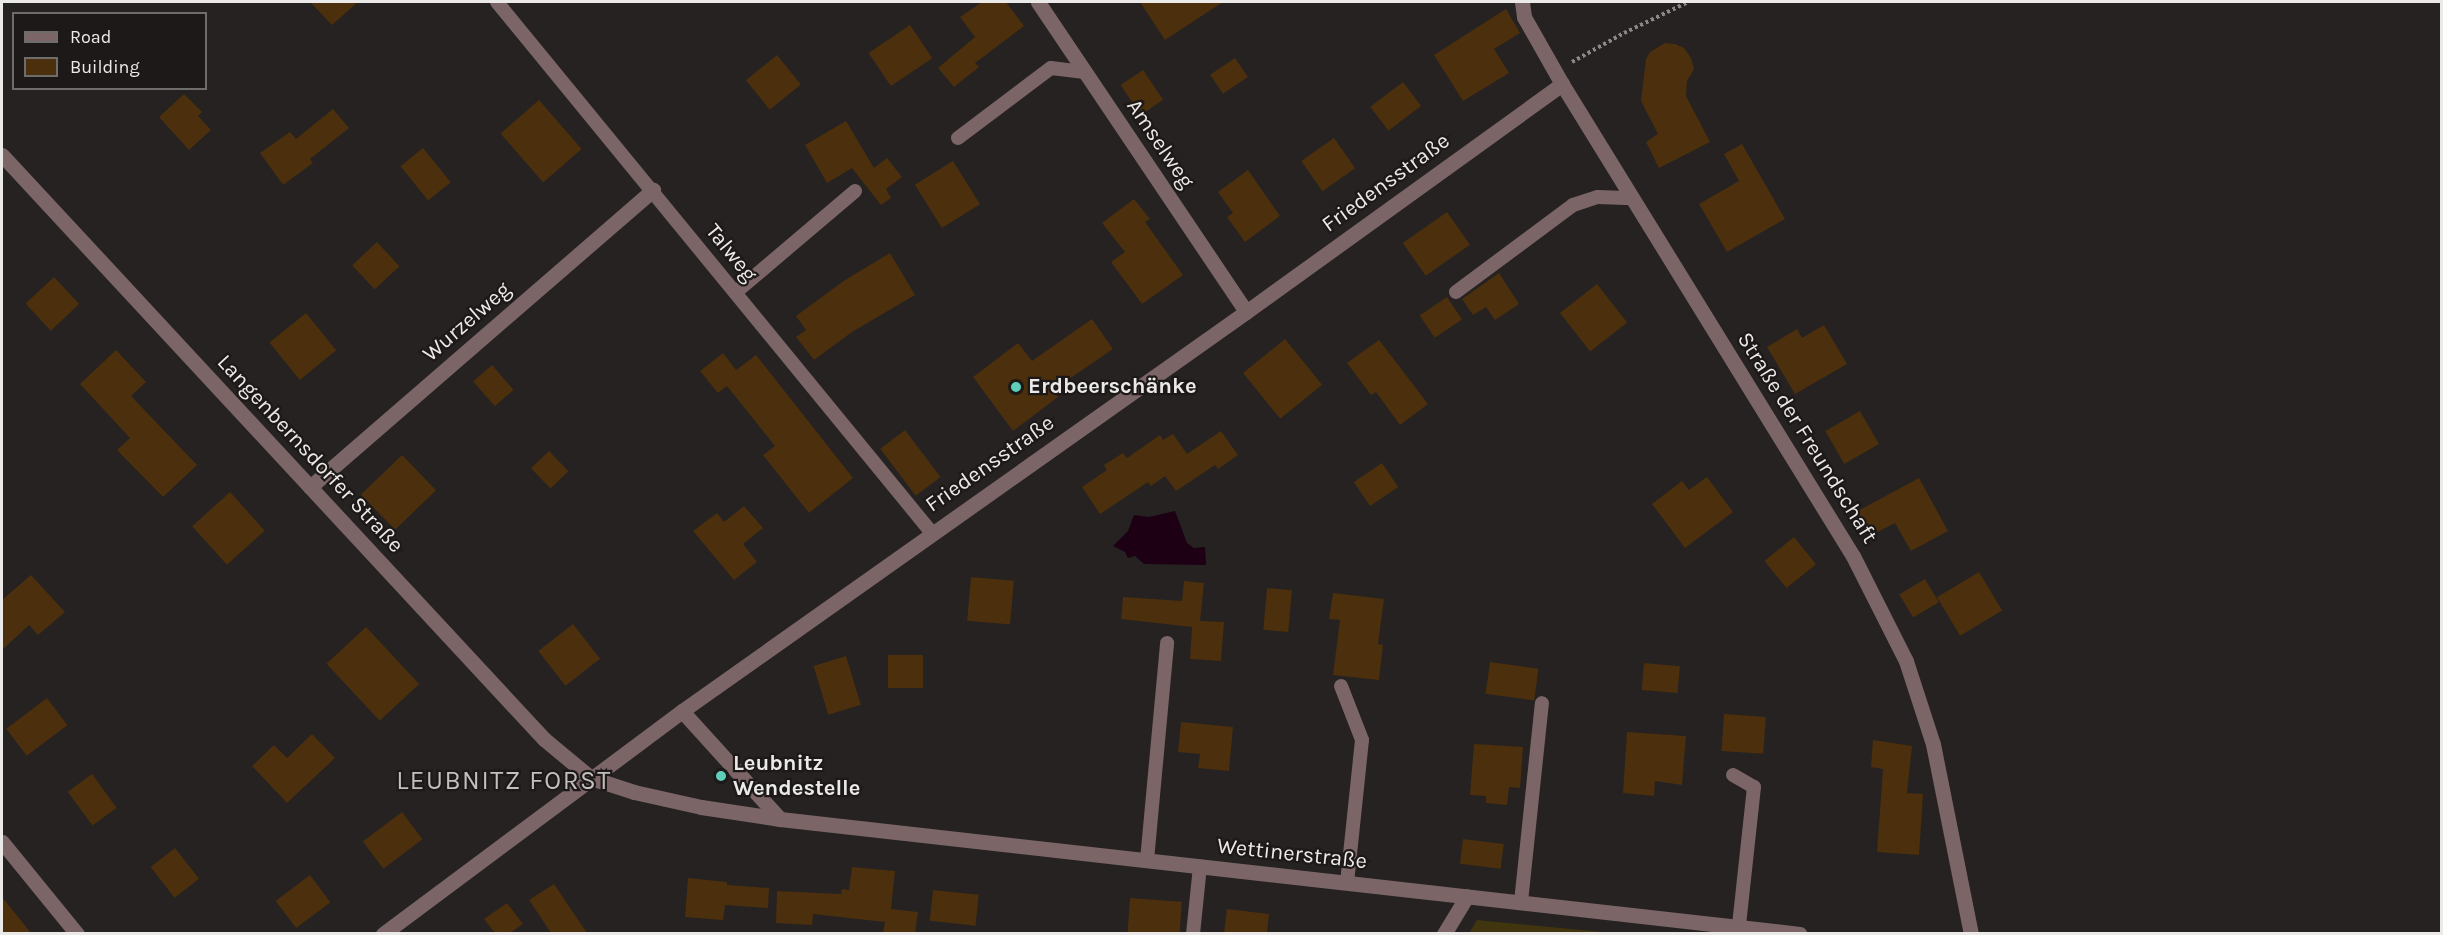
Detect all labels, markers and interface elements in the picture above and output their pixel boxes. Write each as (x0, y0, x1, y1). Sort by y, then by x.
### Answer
legend (12, 12, 207, 90)
text: Road (70, 26, 111, 48)
text: Building (70, 56, 140, 78)
street label: Amselweg (1121, 94, 1199, 194)
street label: Friedensstraße (1317, 128, 1455, 238)
street label: Talweg (700, 219, 762, 287)
street label: Wurzelweg (418, 277, 516, 367)
street label: Straße der Freundschaft (1731, 328, 1883, 548)
street label: Langenbernsdorfer Straße (211, 349, 409, 559)
place label: Erdbeerschänke (1028, 374, 1197, 400)
marker: Erdbeerschänke (1009, 380, 1023, 394)
street label: Friedensstraße (921, 410, 1059, 518)
place label: Leubnitz Wendestelle (733, 750, 860, 802)
district label: LEUBNITZ FORST (396, 765, 612, 797)
marker: Leubnitz Wendestelle (714, 769, 728, 783)
street label: Wettinerstraße (1216, 833, 1368, 875)

